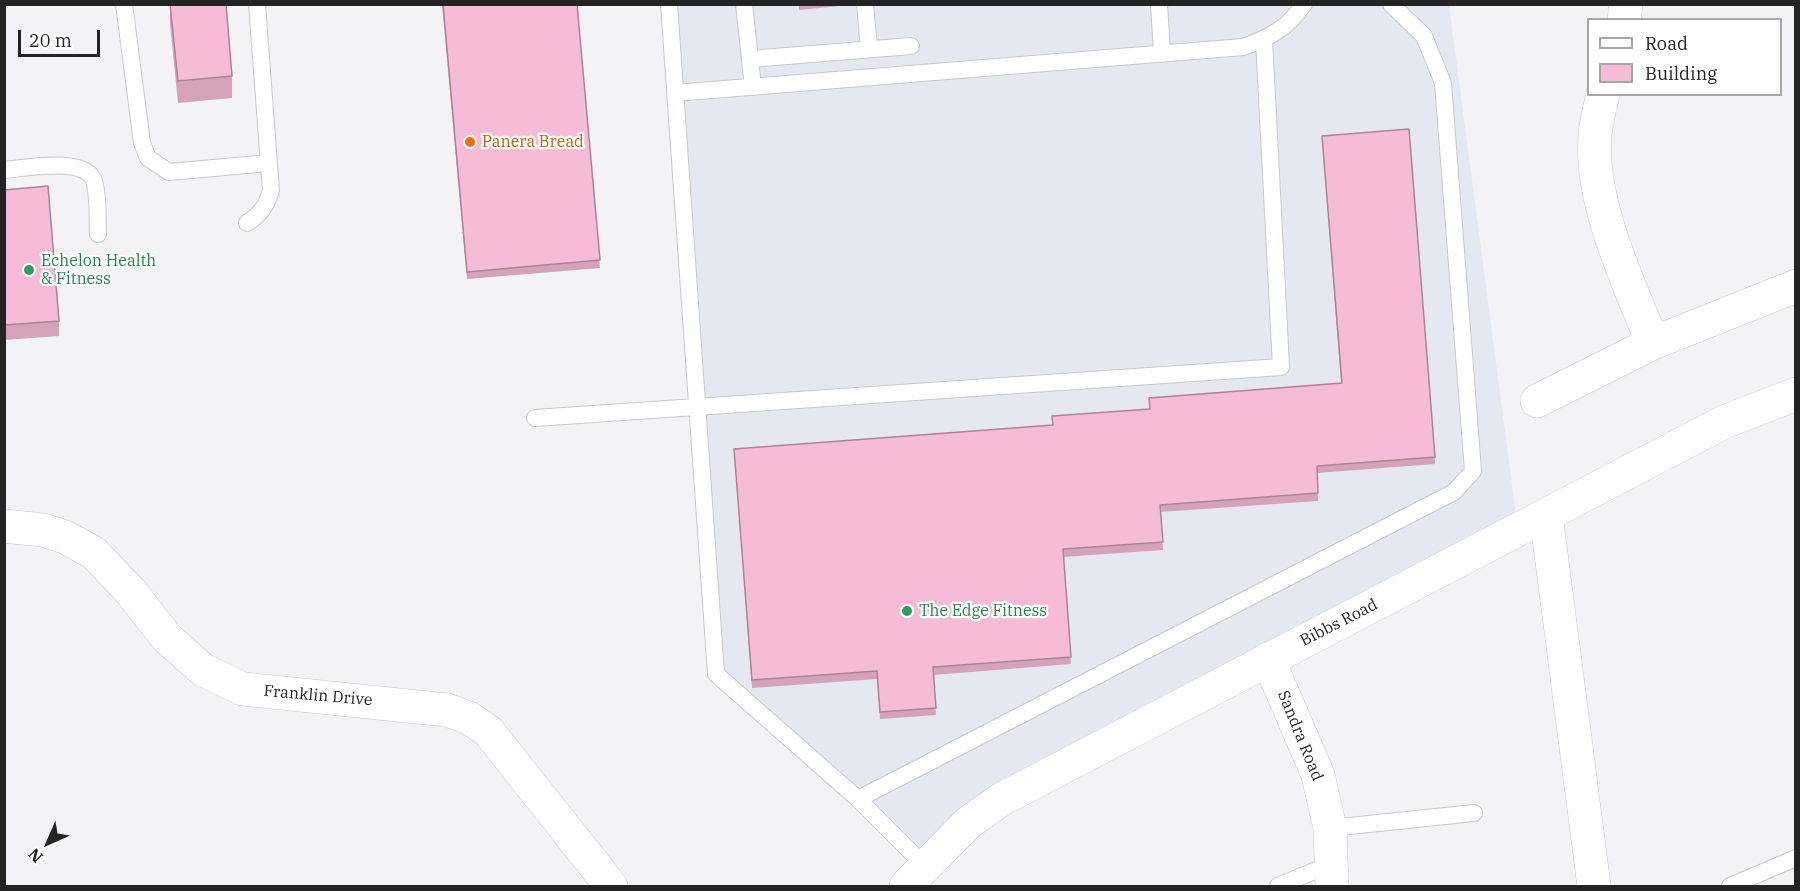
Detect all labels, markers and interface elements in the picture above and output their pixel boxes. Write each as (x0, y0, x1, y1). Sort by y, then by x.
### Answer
scale bar (21, 18, 104, 56)
legend (1587, 18, 1782, 96)
text: 20 m (29, 29, 72, 52)
text: Road (1645, 32, 1688, 55)
text: Building (1645, 62, 1717, 85)
place label: Panera Bread (482, 132, 584, 152)
marker: Panera Bread (463, 135, 477, 149)
place label: Echelon Health & Fitness (41, 251, 156, 289)
marker: Echelon Health & Fitness (22, 263, 36, 277)
street label: Bibbs Road (1297, 595, 1381, 651)
place label: The Edge Fitness (919, 601, 1047, 621)
marker: The Edge Fitness (900, 604, 914, 618)
street label: Franklin Drive (263, 682, 373, 710)
street label: Sandra Road (1273, 688, 1327, 784)
north arrow (18, 813, 78, 873)
text: N (24, 844, 47, 867)

